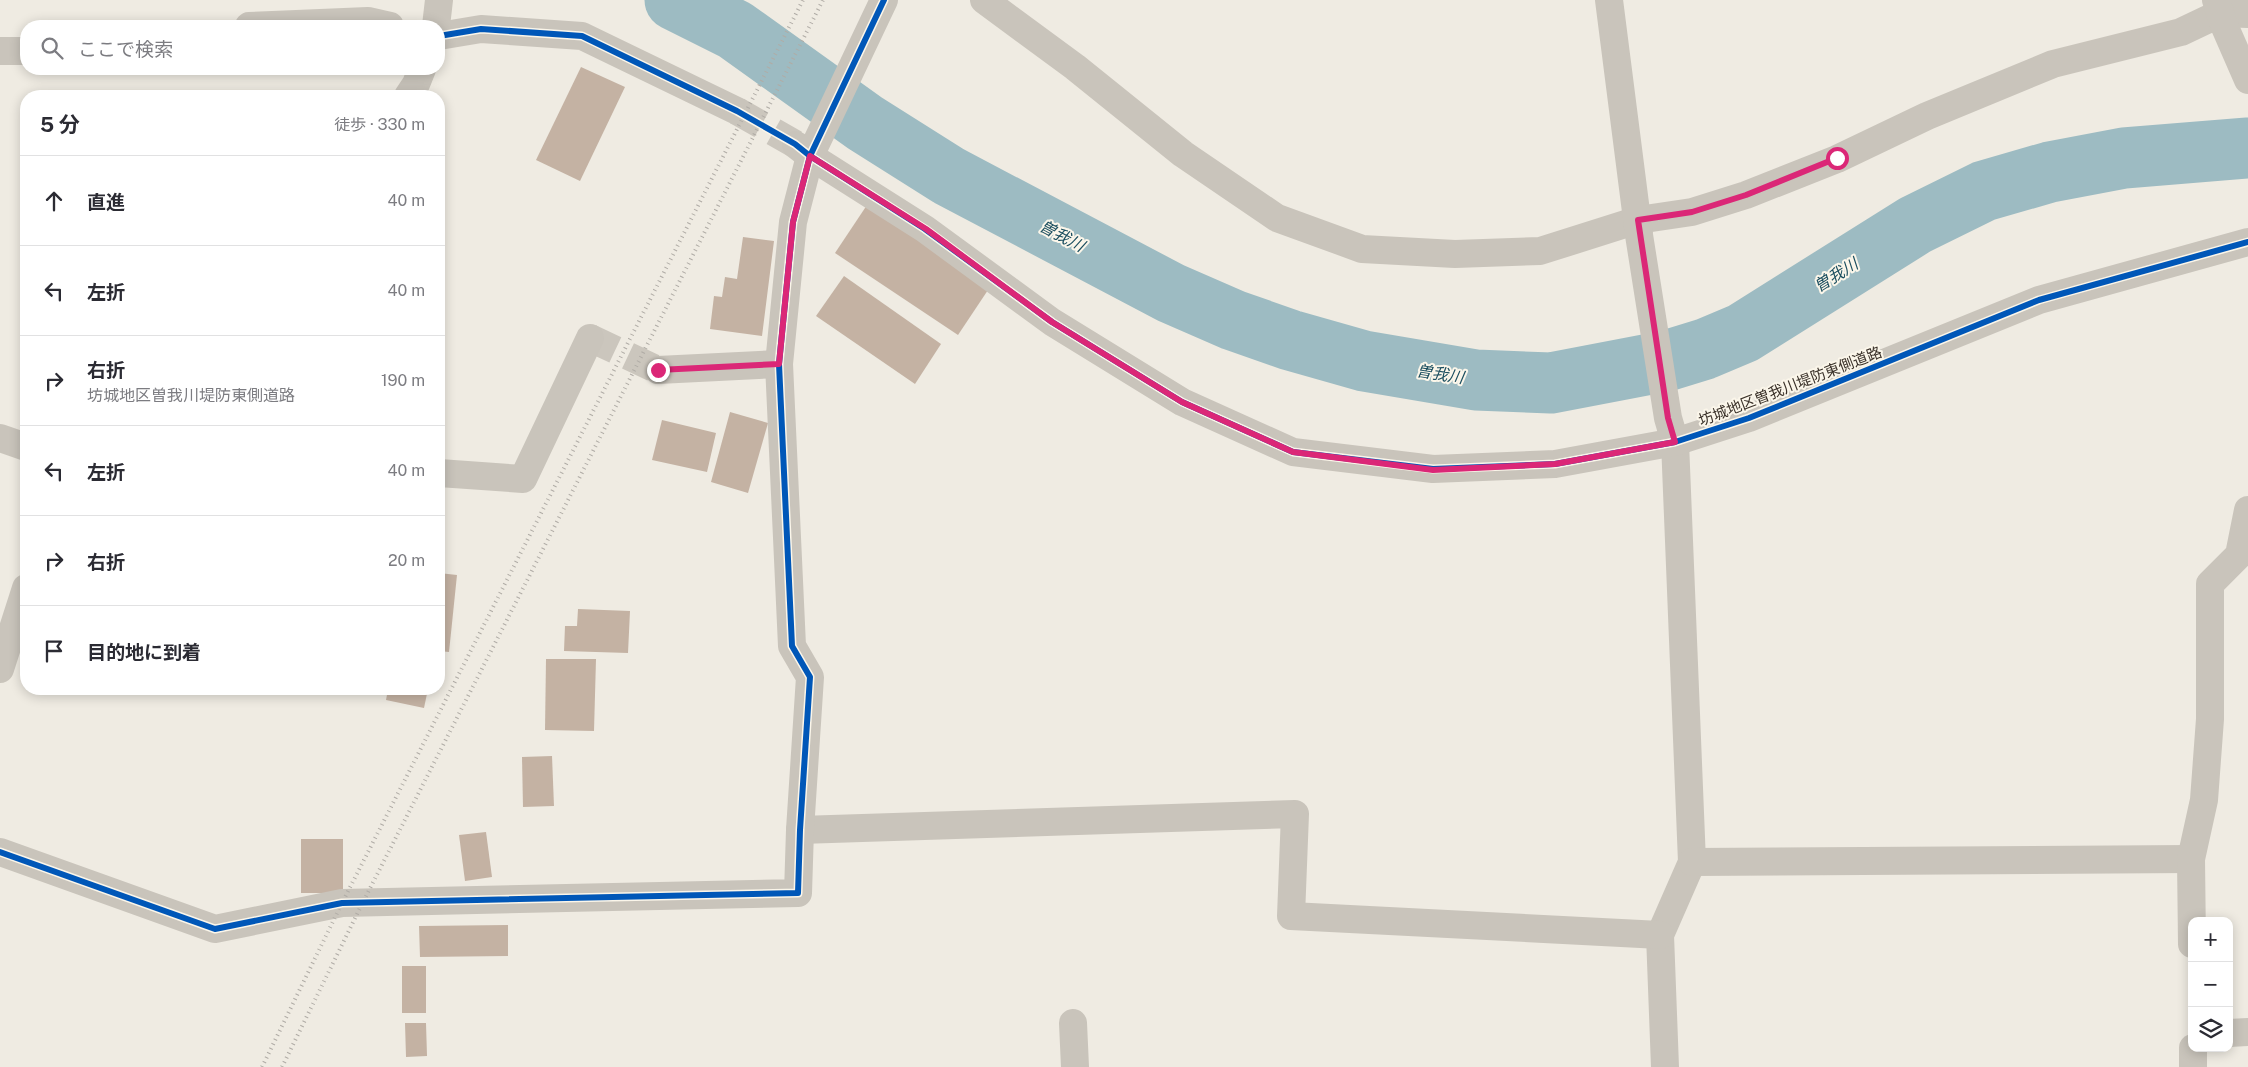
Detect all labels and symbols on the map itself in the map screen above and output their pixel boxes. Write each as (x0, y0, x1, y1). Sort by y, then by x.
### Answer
route start (1826, 147, 1849, 170)
water label: 曽我川 (1036, 216, 1089, 257)
water label: 曽我川 (1811, 253, 1863, 296)
street label: 坊城地区曽我川堤防東側道路 (1696, 343, 1884, 429)
route end (647, 359, 670, 382)
water label: 曽我川 (1415, 361, 1467, 387)

